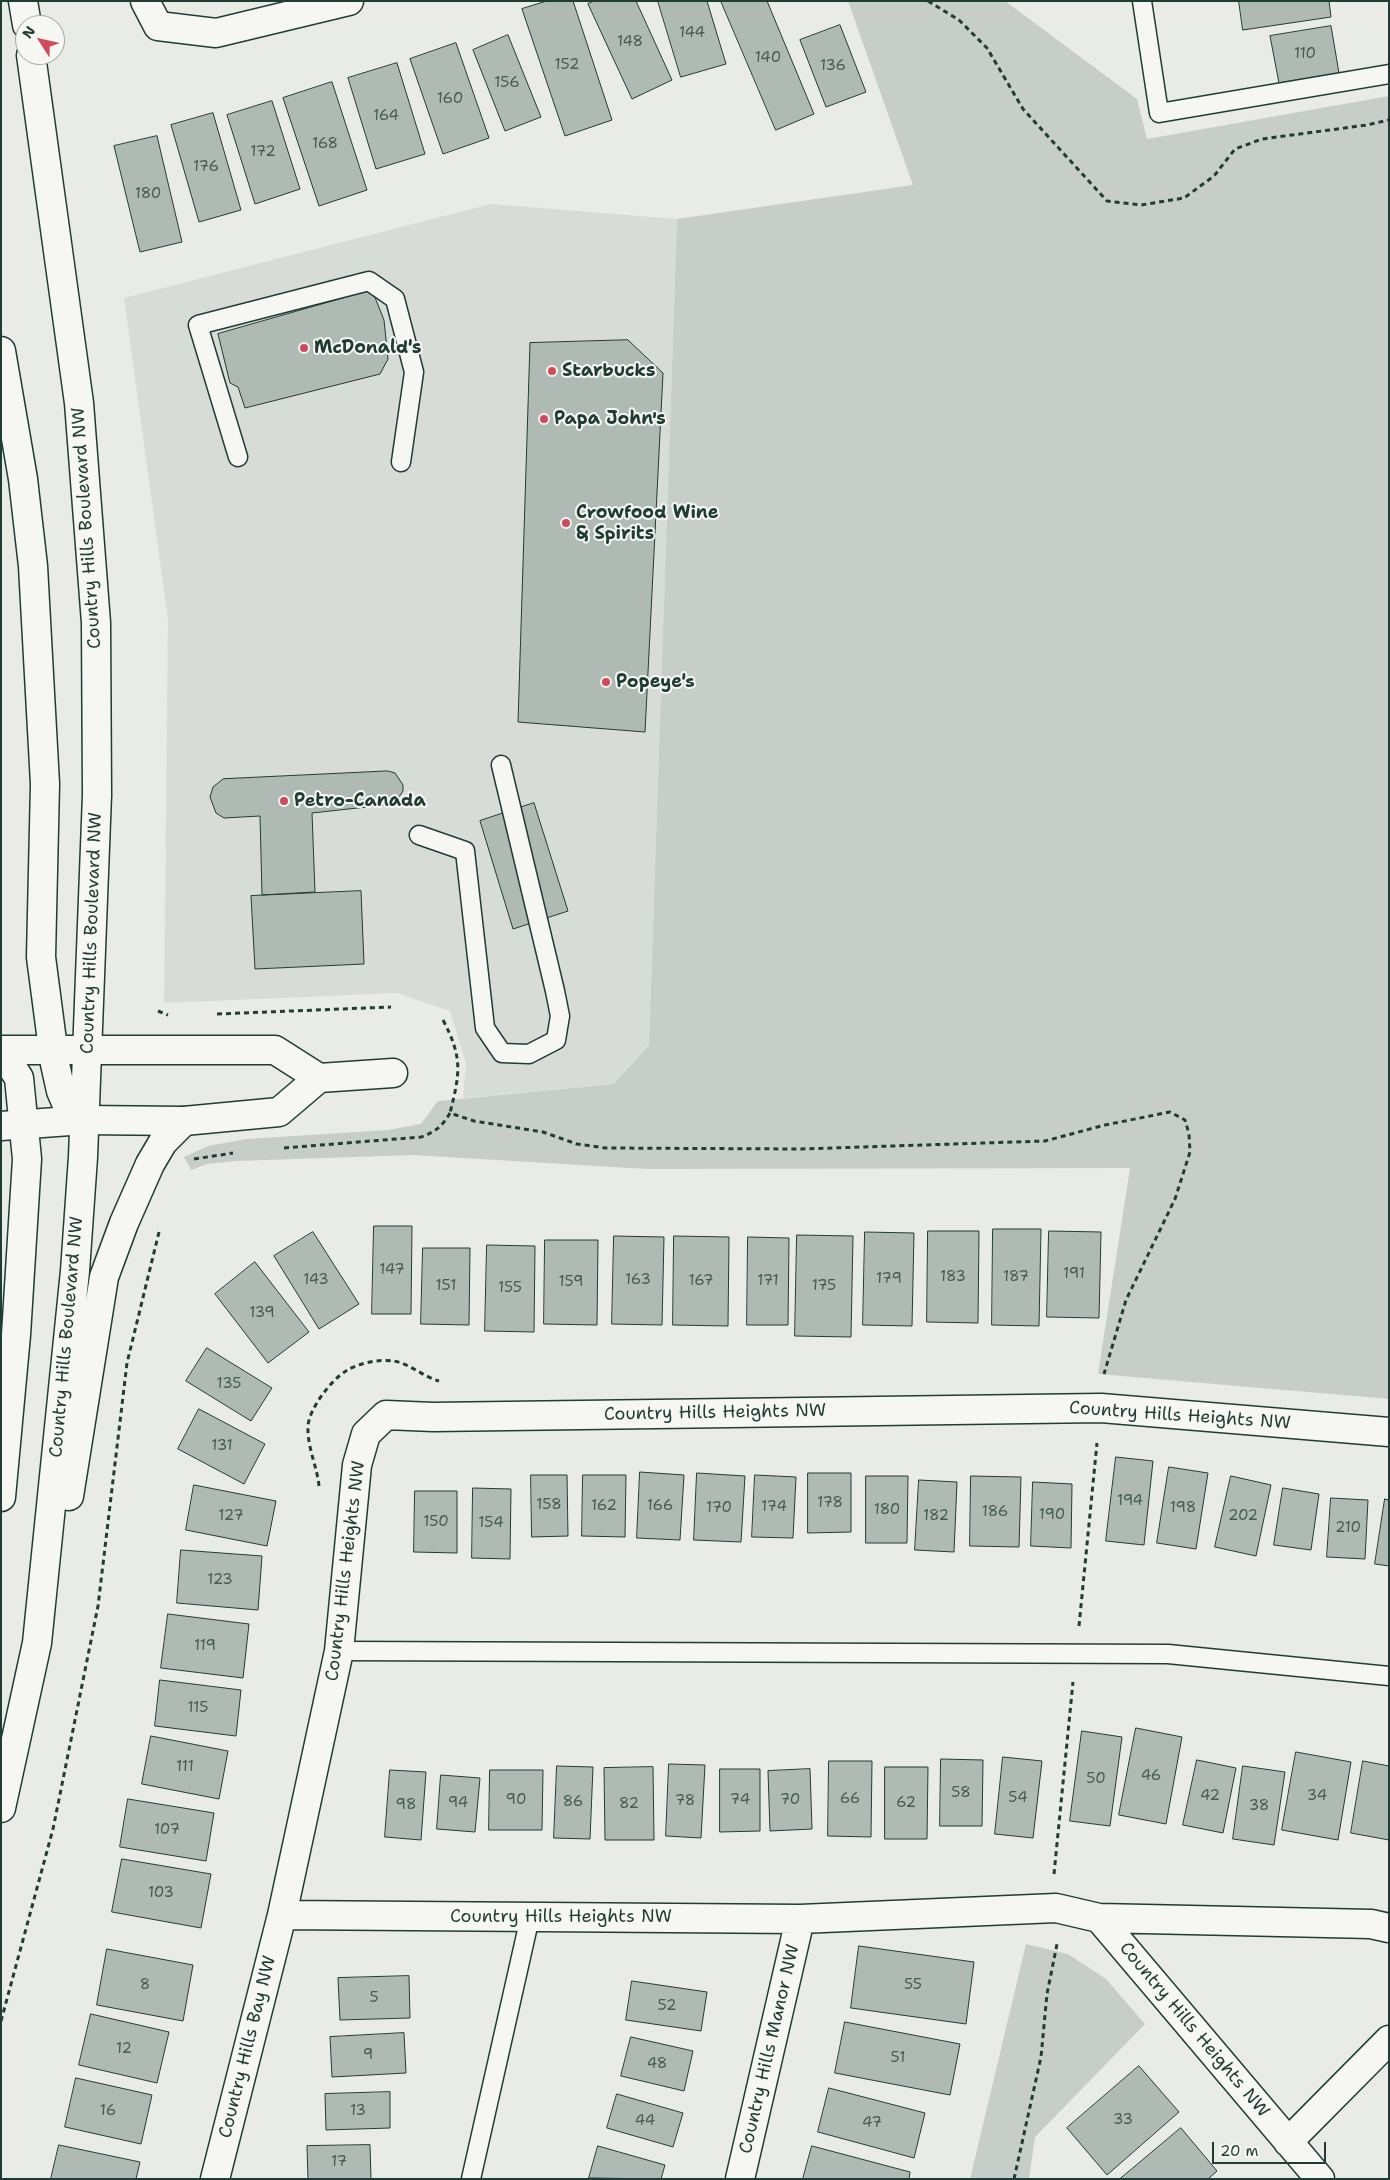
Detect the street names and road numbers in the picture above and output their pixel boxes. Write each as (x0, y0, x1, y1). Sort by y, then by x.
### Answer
street label: Country Hills Boulevard NW (68, 406, 106, 650)
street label: Country Hills Boulevard NW (77, 812, 107, 1054)
street label: Country Hills Boulevard NW (46, 1215, 88, 1459)
street label: Country Hills Heights NW (1068, 1397, 1292, 1435)
street label: Country Hills Heights NW (604, 1400, 826, 1426)
street label: Country Hills Heights NW (322, 1459, 370, 1683)
street label: Country Hills Heights NW (450, 1906, 672, 1928)
street label: Country Hills Heights NW (1114, 1938, 1274, 2122)
street label: Country Hills Manor NW (735, 1942, 805, 2156)
street label: Country Hills Bay NW (215, 1953, 281, 2141)

